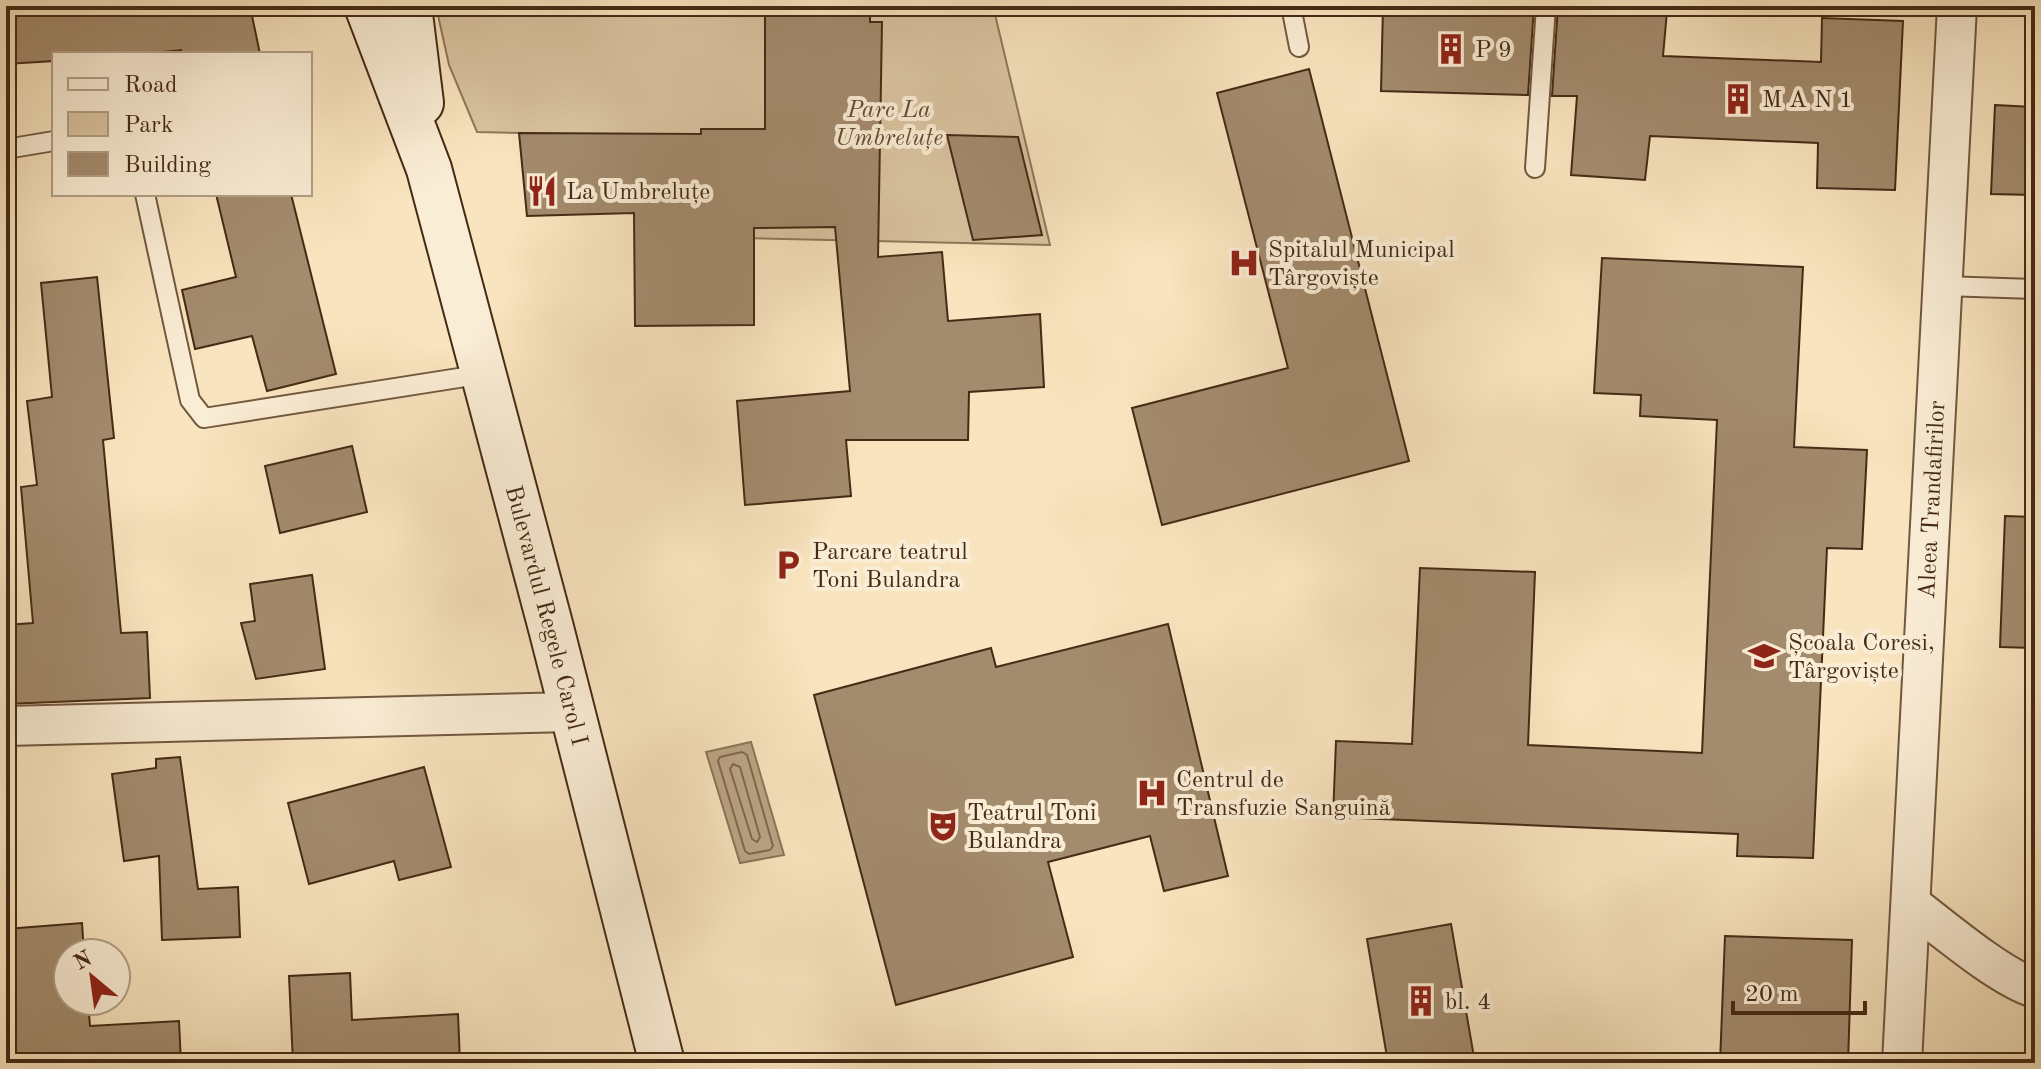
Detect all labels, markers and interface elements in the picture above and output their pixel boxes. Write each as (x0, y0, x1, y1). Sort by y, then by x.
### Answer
building icon: P 9 (1434, 32, 1468, 66)
place label: P 9 (1475, 39, 1512, 63)
legend (52, 52, 312, 196)
text: Road (124, 74, 177, 98)
building icon: M A N 1 (1721, 82, 1755, 116)
place label: M A N 1 (1762, 89, 1853, 113)
park label: Parc La Umbreluțe (835, 99, 943, 152)
text: Park (124, 114, 173, 138)
text: Building (124, 154, 211, 178)
restaurant icon: La Umbreluțe (525, 174, 559, 208)
place label: La Umbreluțe (566, 181, 710, 205)
place label: Spitalul Municipal Târgoviște (1268, 239, 1455, 291)
hospital icon: Spitalul Municipal Târgoviște (1227, 246, 1261, 280)
street label: Aleea Trandafirilor (1916, 400, 1950, 600)
street label: Bulevardul Regele Carol I (500, 483, 591, 748)
place label: Parcare teatrul Toni Bulandra (812, 541, 968, 593)
parking icon: Parcare teatrul Toni Bulandra (771, 548, 805, 582)
place label: Școala Coresi, Târgoviște (1788, 632, 1935, 684)
school or university icon: Școala Coresi, Târgoviște (1747, 639, 1781, 673)
place label: Centrul de Transfuzie Sanguină (1176, 769, 1391, 821)
hospital icon: Centrul de Transfuzie Sanguină (1135, 776, 1169, 810)
place label: Teatrul Toni Bulandra (967, 802, 1097, 854)
theatre icon: Teatrul Toni Bulandra (926, 809, 960, 843)
north arrow (52, 937, 132, 1017)
text: N (71, 947, 96, 975)
scale bar (1733, 965, 1865, 1015)
text: 20 m (1745, 983, 1799, 1007)
building icon: bl. 4 (1404, 984, 1438, 1018)
place label: bl. 4 (1445, 991, 1491, 1015)

